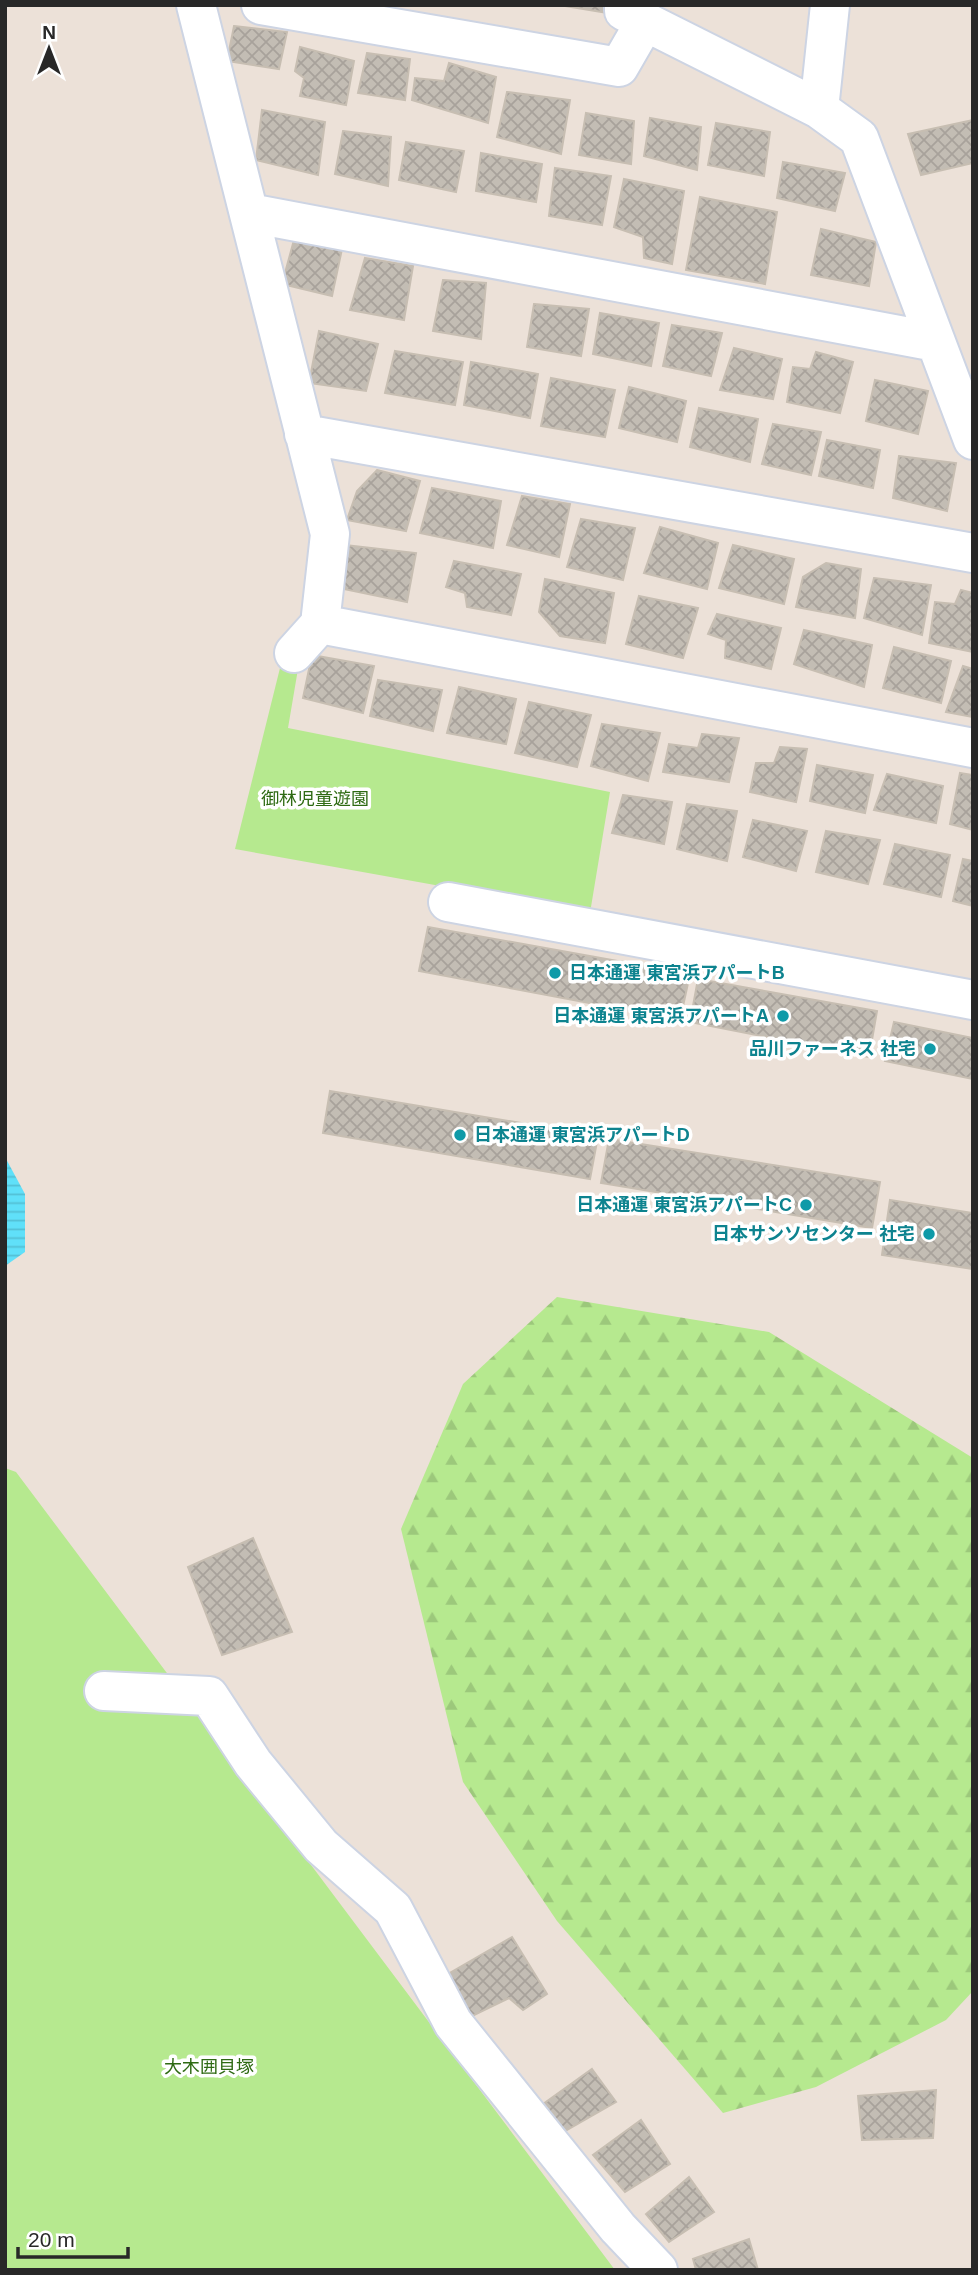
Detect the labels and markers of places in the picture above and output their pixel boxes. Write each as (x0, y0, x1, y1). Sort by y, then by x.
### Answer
place label: 日本通運 東宮浜アパートB (569, 963, 785, 983)
marker: 日本通運 東宮浜アパートB (547, 965, 563, 981)
place label: 日本通運 東宮浜アパートA (553, 1006, 769, 1026)
marker: 日本通運 東宮浜アパートA (775, 1008, 791, 1024)
place label: 品川ファーネス 社宅 (749, 1039, 916, 1059)
marker: 品川ファーネス 社宅 (922, 1041, 938, 1057)
place label: 日本通運 東宮浜アパートD (474, 1125, 690, 1145)
marker: 日本通運 東宮浜アパートD (452, 1127, 468, 1143)
place label: 日本通運 東宮浜アパートC (576, 1195, 792, 1215)
marker: 日本通運 東宮浜アパートC (798, 1197, 814, 1213)
place label: 日本サンソセンター 社宅 (712, 1224, 915, 1244)
marker: 日本サンソセンター 社宅 (921, 1226, 937, 1242)

